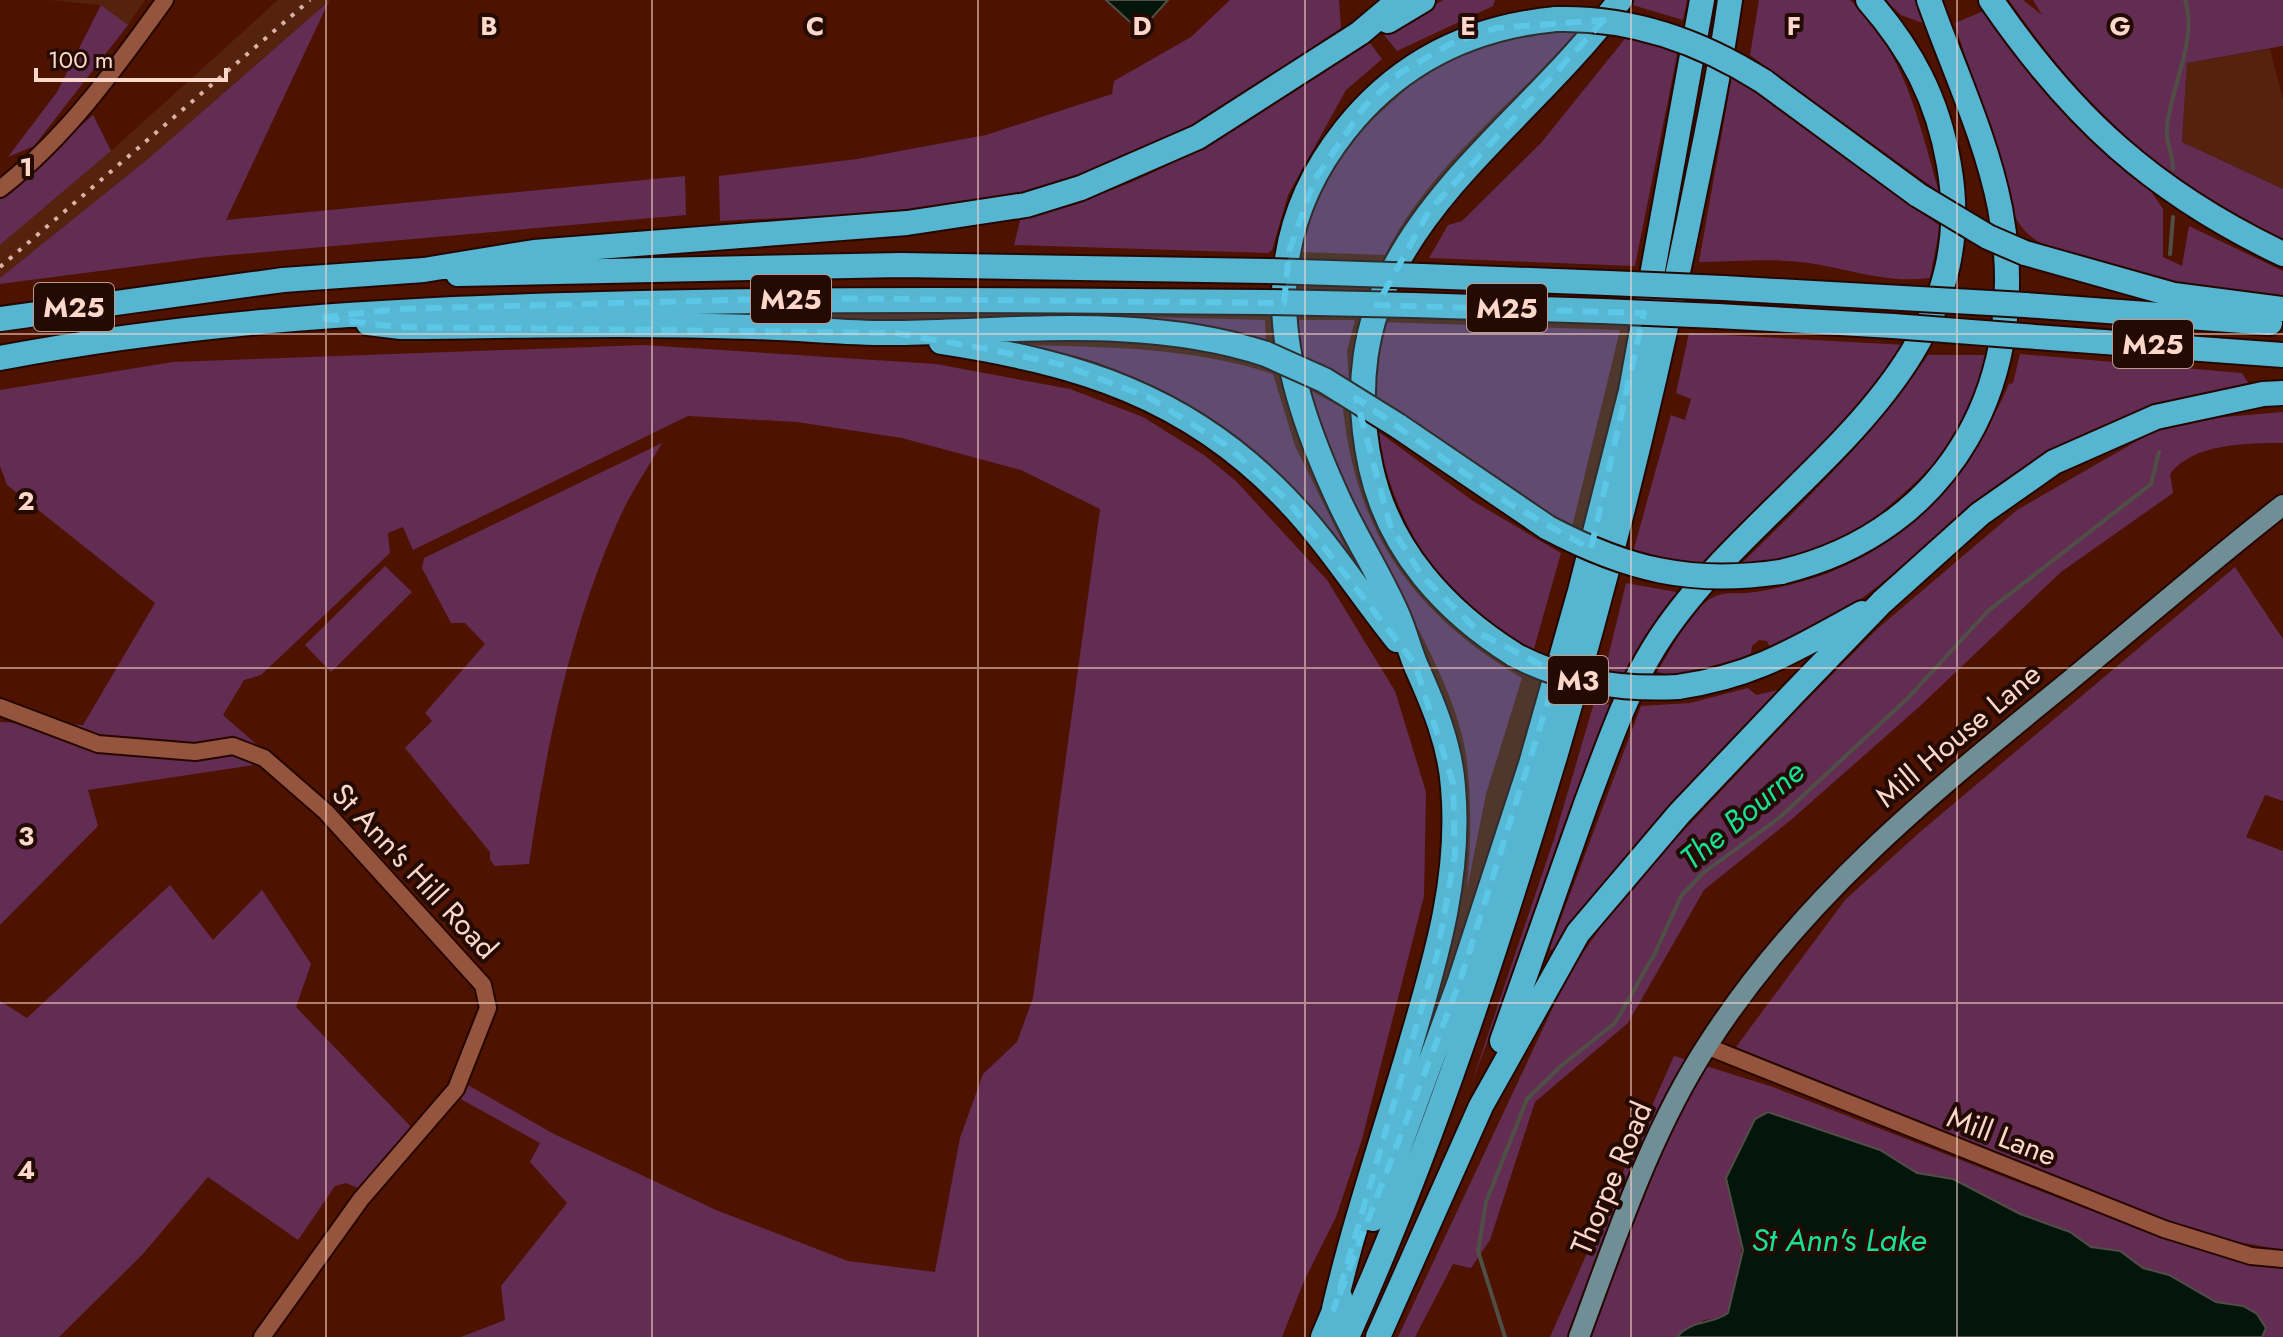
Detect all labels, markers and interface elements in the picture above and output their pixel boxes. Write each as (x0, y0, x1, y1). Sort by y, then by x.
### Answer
text: B (480, 7, 498, 45)
text: C (806, 7, 824, 45)
text: D (1132, 7, 1152, 45)
text: E (1460, 7, 1476, 45)
text: F (1787, 7, 1801, 45)
text: G (2109, 7, 2131, 45)
scale bar (36, 32, 226, 82)
text: 100 m (48, 42, 114, 77)
text: 1 (19, 148, 33, 186)
road number: M25 (751, 275, 831, 323)
road number: M25 (34, 283, 114, 331)
road number: M25 (1467, 284, 1547, 332)
road number: M25 (2113, 320, 2193, 368)
text: 2 (17, 482, 35, 520)
street label: Mill House Lane (1866, 653, 2050, 817)
road number: M3 (1548, 656, 1608, 704)
water label: The Bourne (1670, 749, 1814, 881)
street label: St Ann's Hill Road (322, 774, 508, 968)
text: 3 (18, 817, 34, 855)
street label: Thorpe Road (1559, 1095, 1663, 1261)
street label: Mill Lane (1941, 1095, 2063, 1177)
text: 4 (17, 1151, 35, 1189)
water label: St Ann's Lake (1752, 1217, 1926, 1263)

